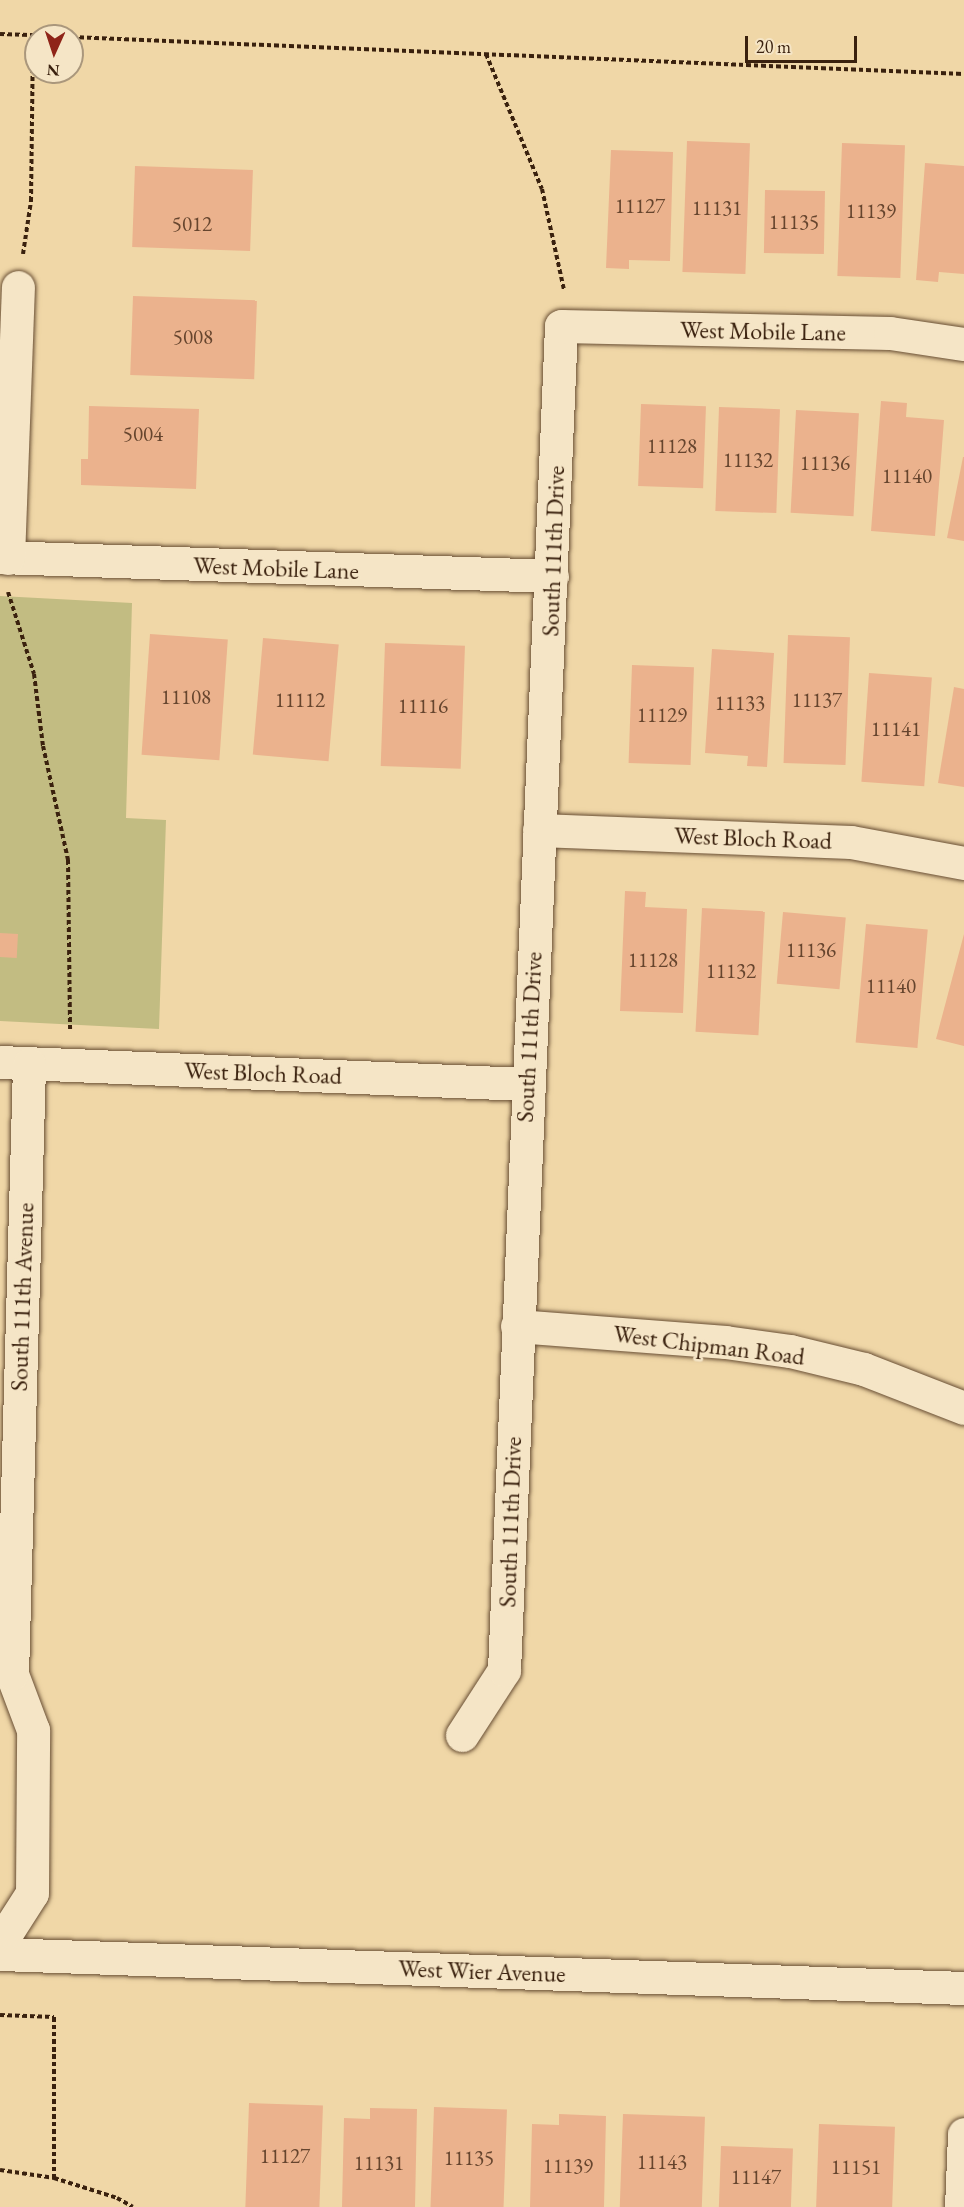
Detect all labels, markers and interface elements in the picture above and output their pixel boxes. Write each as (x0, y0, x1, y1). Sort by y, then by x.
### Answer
north arrow (24, 24, 84, 84)
scale bar (748, 24, 860, 62)
text: 20 m (756, 35, 791, 58)
text: N (46, 60, 60, 81)
house number: 11127 (615, 193, 665, 219)
house number: 11131 (692, 195, 742, 221)
house number: 11139 (846, 198, 896, 224)
house number: 11135 (769, 209, 819, 235)
house number: 5012 (172, 211, 212, 237)
street label: West Mobile Lane (680, 315, 846, 347)
house number: 5008 (173, 324, 213, 350)
house number: 5004 (123, 421, 163, 447)
house number: 11128 (647, 433, 697, 459)
house number: 11132 (723, 447, 773, 473)
house number: 11136 (800, 450, 850, 476)
house number: 11140 (882, 463, 932, 489)
street label: South 111th Drive (536, 465, 570, 637)
street label: West Mobile Lane (193, 551, 359, 585)
house number: 11108 (161, 684, 211, 710)
house number: 11112 (275, 687, 325, 713)
house number: 11137 (792, 687, 842, 713)
house number: 11133 (715, 690, 765, 716)
house number: 11116 (398, 693, 448, 719)
house number: 11129 (637, 702, 687, 728)
house number: 11141 (871, 716, 921, 742)
street label: West Bloch Road (674, 821, 832, 855)
house number: 11136 (786, 937, 836, 963)
house number: 11128 (628, 947, 678, 973)
street label: South 111th Drive (510, 951, 548, 1123)
house number: 11132 (706, 958, 756, 984)
house number: 11140 (866, 973, 916, 999)
street label: West Bloch Road (184, 1056, 342, 1090)
street label: South 111th Avenue (4, 1202, 40, 1392)
street label: West Chipman Road (612, 1319, 806, 1371)
street label: South 111th Drive (493, 1436, 527, 1608)
street label: West Wier Avenue (398, 1954, 566, 1988)
house number: 11127 (260, 2143, 310, 2169)
house number: 11135 (444, 2145, 494, 2171)
house number: 11143 (637, 2149, 687, 2175)
house number: 11131 (354, 2150, 404, 2176)
house number: 11139 (543, 2153, 593, 2179)
house number: 11151 (831, 2154, 881, 2180)
house number: 11147 (731, 2164, 781, 2190)

